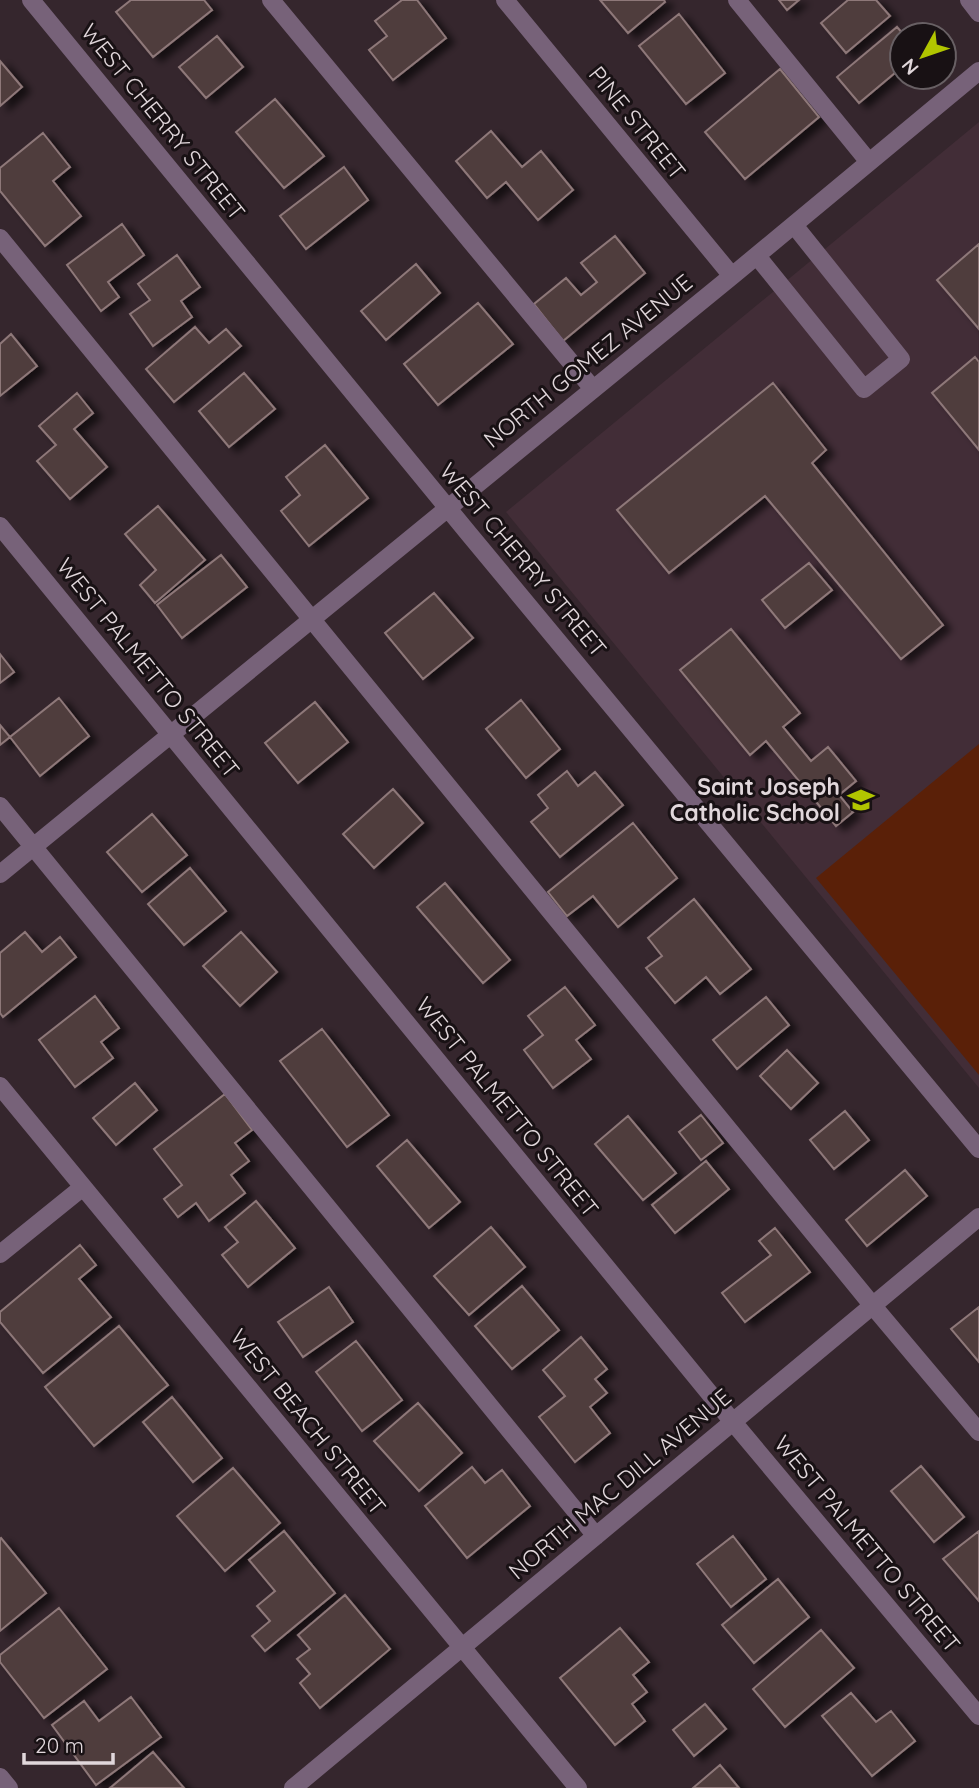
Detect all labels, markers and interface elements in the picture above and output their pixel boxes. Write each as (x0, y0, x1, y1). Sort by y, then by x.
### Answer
street label: WEST CHERRY STREET (75, 17, 252, 226)
north arrow (888, 21, 958, 91)
text: N (896, 54, 924, 80)
street label: PINE STREET (583, 60, 692, 185)
street label: NORTH GOMEZ AVENUE (477, 267, 698, 454)
street label: WEST CHERRY STREET (434, 457, 613, 663)
street label: WEST PALMETTO STREET (51, 552, 246, 784)
place label: Saint Joseph Catholic School (670, 772, 840, 827)
school or university icon: Saint Joseph Catholic School (846, 785, 876, 815)
street label: WEST PALMETTO STREET (410, 991, 605, 1223)
street label: WEST BEACH STREET (224, 1323, 392, 1521)
street label: NORTH MAC DILL AVENUE (502, 1382, 737, 1585)
street label: WEST PALMETTO STREET (768, 1429, 967, 1658)
scale bar (24, 1722, 114, 1766)
text: 20 m (35, 1732, 84, 1758)

